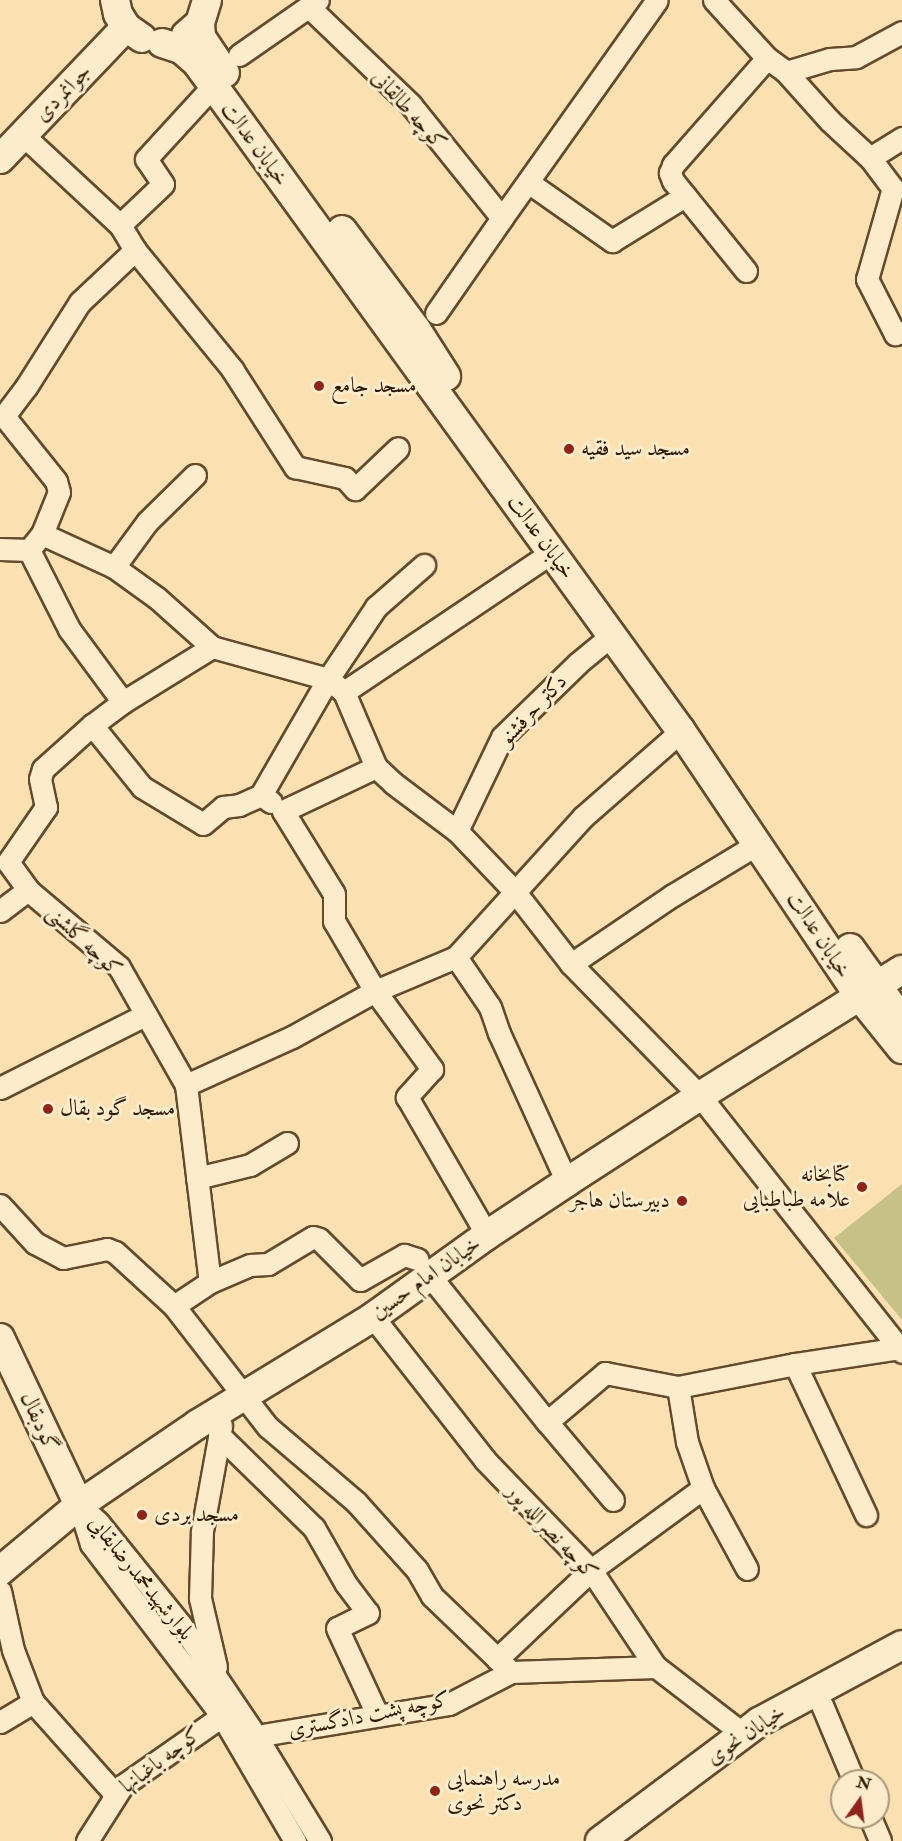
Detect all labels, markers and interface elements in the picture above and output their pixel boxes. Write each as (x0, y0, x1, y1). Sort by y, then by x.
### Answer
street label: جوانمردی (29, 58, 97, 128)
street label: کوچه طالقانی (366, 64, 452, 156)
street label: خیابان عدالت (215, 97, 295, 191)
place label: مسجد جامع (331, 373, 417, 399)
marker: مسجد جامع (312, 379, 326, 393)
place label: مسجد سید فقیه (581, 436, 690, 462)
marker: مسجد سید فقیه (562, 442, 576, 456)
street label: خیابان عدالت (501, 490, 581, 584)
street label: دکتر حرفشنو (493, 669, 573, 751)
street label: خیابان عدالت (781, 887, 857, 983)
street label: کوچه گلشنی (41, 899, 127, 983)
place label: مسجد گود بقال (60, 1096, 175, 1122)
marker: مسجد گود بقال (41, 1102, 55, 1116)
place label: کتابخانه علامه طباطبایی (743, 1161, 850, 1212)
marker: کتابخانه علامه طباطبایی (855, 1180, 869, 1194)
place label: دبیرستان هاجر (569, 1188, 670, 1214)
marker: دبیرستان هاجر (675, 1194, 689, 1208)
street label: خیابان امام حسین (366, 1231, 486, 1325)
street label: گودبقال (14, 1388, 64, 1456)
street label: کوچه نصرالله پور (501, 1478, 603, 1586)
place label: مسجد بردی (154, 1502, 239, 1528)
marker: مسجد بردی (135, 1508, 149, 1522)
street label: بلوارشهیدمحمدرضابقایی (83, 1510, 199, 1646)
street label: کوچه پشت دادگستری (286, 1686, 452, 1744)
street label: خیابان نحوی (701, 1699, 791, 1771)
street label: کوچه باغبانها (115, 1721, 207, 1799)
place label: مدرسه راهنمایی دکتر نحوی (447, 1765, 560, 1816)
north arrow (830, 1769, 890, 1829)
text: N (854, 1772, 873, 1795)
marker: مدرسه راهنمایی دکتر نحوی (428, 1784, 442, 1798)

